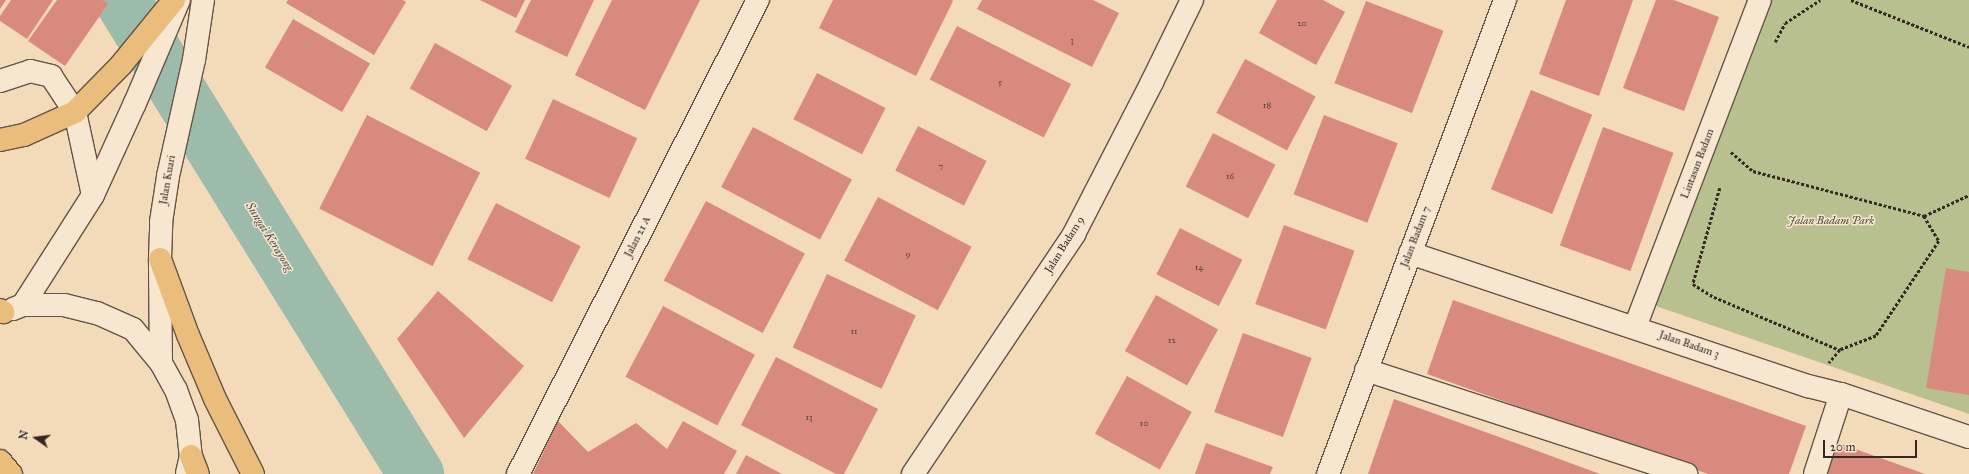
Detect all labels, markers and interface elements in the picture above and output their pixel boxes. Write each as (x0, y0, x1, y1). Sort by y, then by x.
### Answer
house number: 20 (1297, 18, 1307, 28)
house number: 3 (1070, 35, 1074, 45)
house number: 5 (998, 77, 1002, 87)
house number: 18 (1263, 100, 1271, 110)
street label: Lintasan Badam (1679, 127, 1717, 201)
street label: Jalan Kuari (157, 154, 179, 206)
house number: 7 (939, 161, 943, 171)
house number: 16 (1226, 171, 1234, 181)
water label: Sungai Kerayong (242, 200, 296, 274)
street label: Jalan Badam 7 (1398, 205, 1434, 269)
street label: Jalan 21 A (622, 214, 654, 260)
street label: Jalan Badam 9 (1042, 214, 1088, 276)
park label: Jalan Badam Park (1788, 214, 1874, 228)
house number: 9 (906, 249, 910, 259)
house number: 14 (1195, 262, 1203, 272)
house number: 11 (850, 326, 858, 336)
street label: Jalan Badam 3 (1657, 329, 1721, 361)
house number: 12 (1168, 335, 1176, 345)
house number: 13 (805, 412, 813, 422)
north arrow (16, 418, 56, 458)
house number: 10 (1140, 418, 1148, 428)
text: N (16, 429, 31, 441)
scale bar (1825, 432, 1919, 458)
text: 20 m (1830, 440, 1856, 454)

